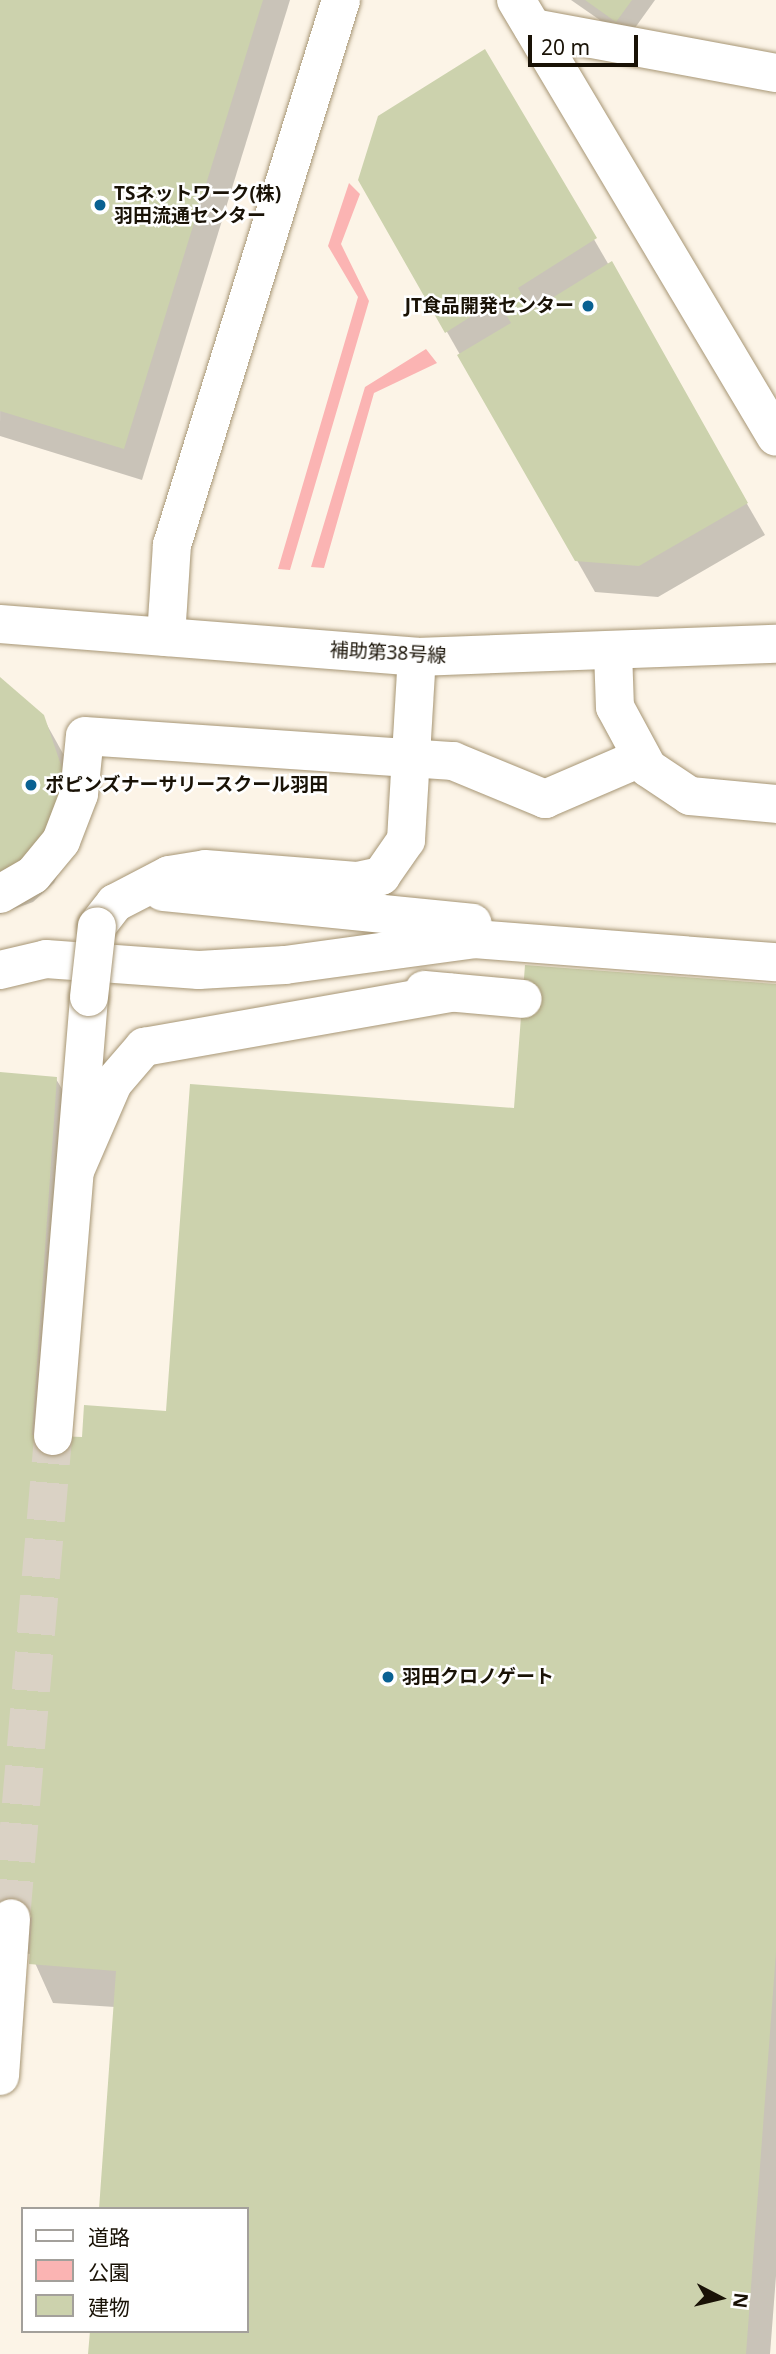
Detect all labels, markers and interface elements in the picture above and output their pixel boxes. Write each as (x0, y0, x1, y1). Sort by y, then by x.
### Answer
scale bar (531, 21, 641, 65)
text: 20 m (541, 33, 590, 61)
place label: TSネットワーク(株) 羽田流通センター (114, 183, 281, 227)
marker: TSネットワーク(株) 羽田流通センター (92, 197, 108, 213)
place label: JT食品開発センター (405, 295, 574, 317)
marker: JT食品開発センター (580, 298, 596, 314)
street label: 補助第38号線 (329, 639, 447, 667)
place label: ポピンズナーサリースクール羽田 (45, 774, 330, 796)
marker: ポピンズナーサリースクール羽田 (23, 777, 39, 793)
place label: 羽田クロノゲート (402, 1666, 554, 1688)
marker: 羽田クロノゲート (380, 1669, 396, 1685)
legend (21, 2207, 248, 2333)
text: 道路 (88, 2223, 130, 2251)
text: 公園 (88, 2258, 130, 2286)
north arrow (685, 2263, 755, 2333)
text: N (727, 2291, 755, 2310)
text: 建物 (88, 2293, 130, 2321)

